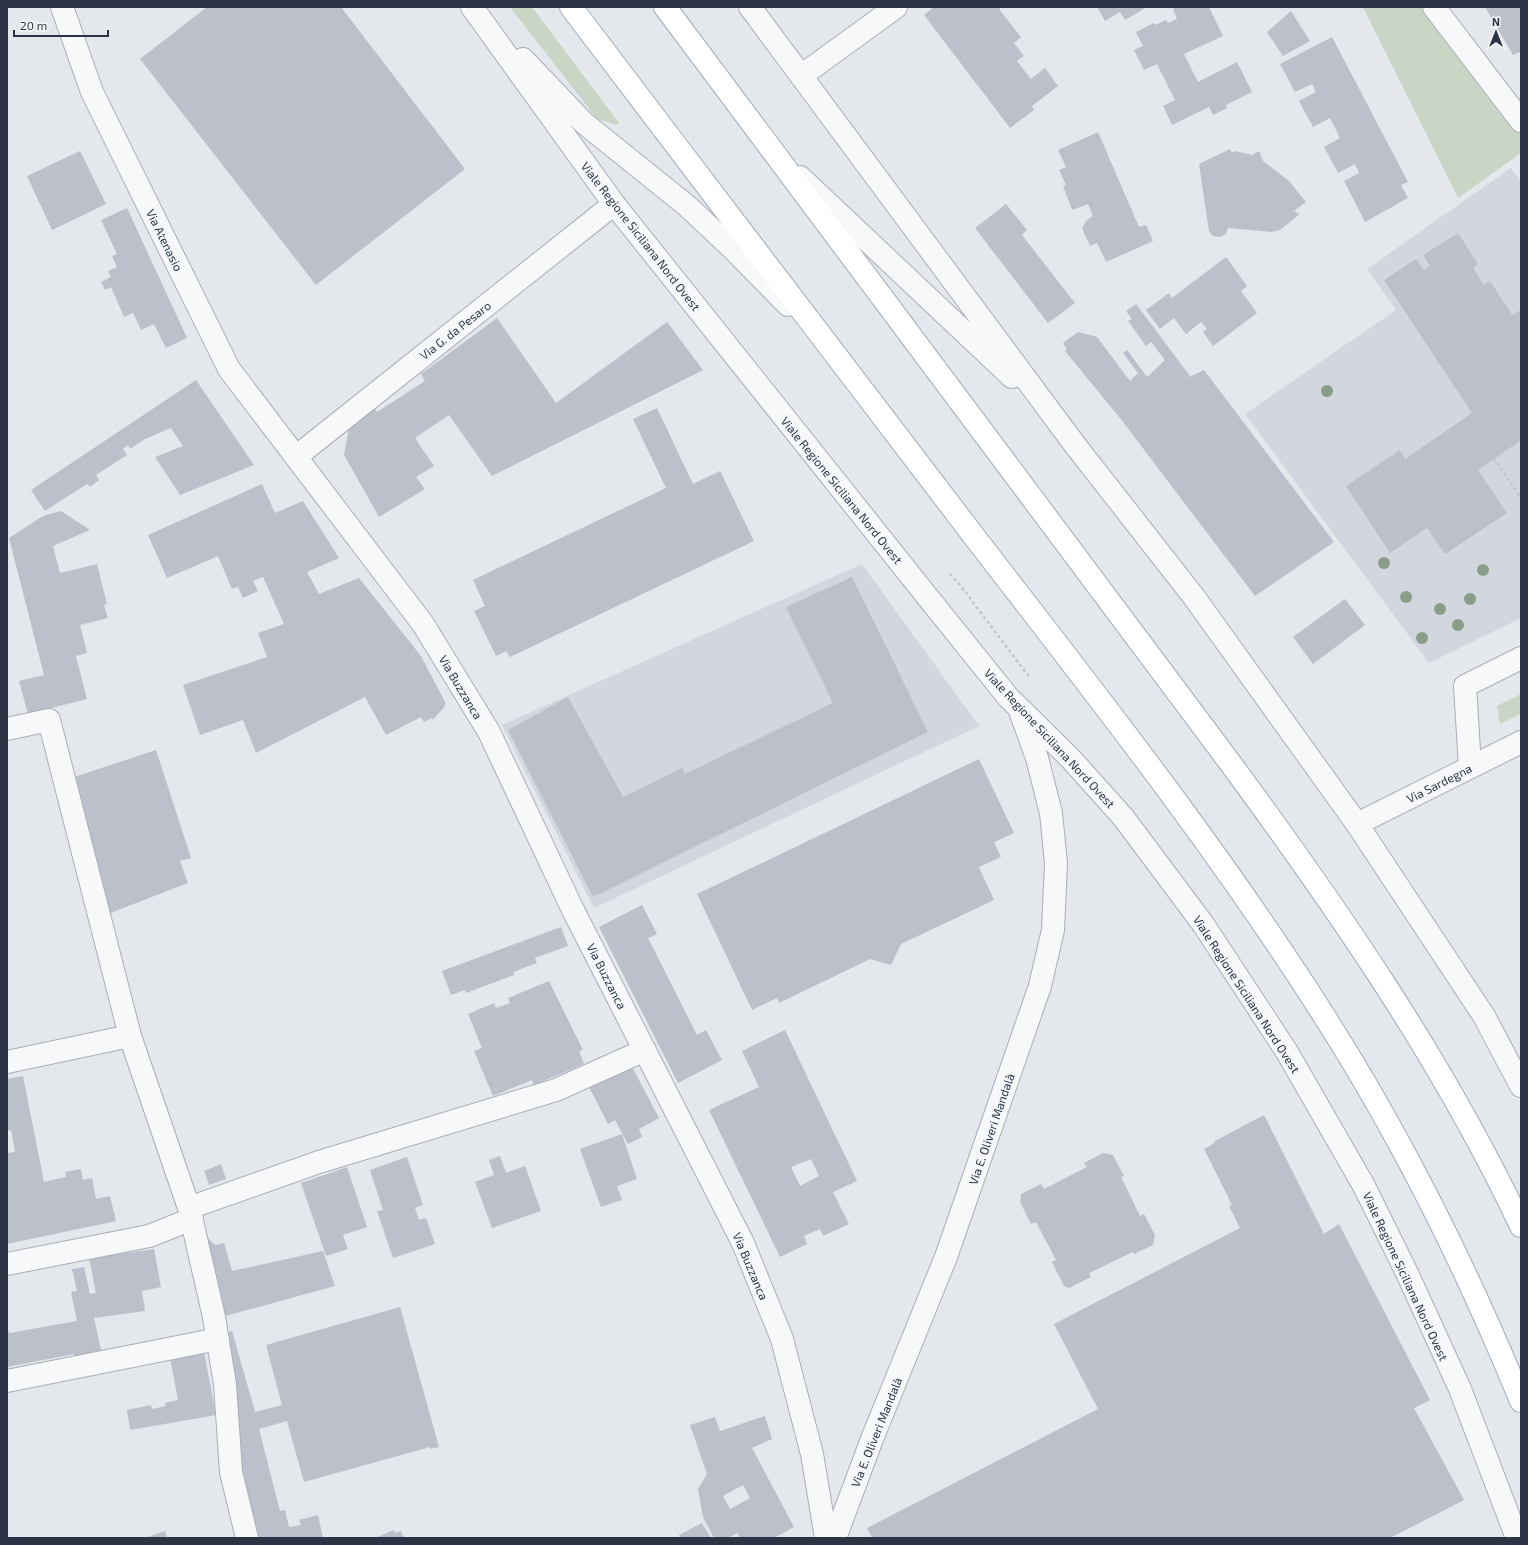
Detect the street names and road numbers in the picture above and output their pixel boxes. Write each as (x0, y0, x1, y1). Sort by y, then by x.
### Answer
street label: Viale Regione Siciliana Nord Ovest (579, 159, 704, 313)
street label: Via Atenasio (144, 207, 186, 273)
street label: Via G. da Pesaro (417, 298, 493, 362)
street label: Viale Regione Siciliana Nord Ovest (778, 414, 906, 567)
street label: Via Buzzanca (436, 652, 486, 722)
street label: Viale Regione Siciliana Nord Ovest (982, 666, 1118, 811)
street label: Via Sardegna (1404, 761, 1474, 805)
street label: Viale Regione Siciliana Nord Ovest (1191, 913, 1303, 1076)
street label: Via Buzzanca (584, 941, 630, 1011)
street label: Via E. Oliveri Mandalà (965, 1071, 1017, 1187)
street label: Viale Regione Siciliana Nord Ovest (1361, 1189, 1452, 1363)
street label: Via Buzzanca (730, 1230, 772, 1302)
street label: Via E. Oliveri Mandalà (848, 1375, 904, 1489)

